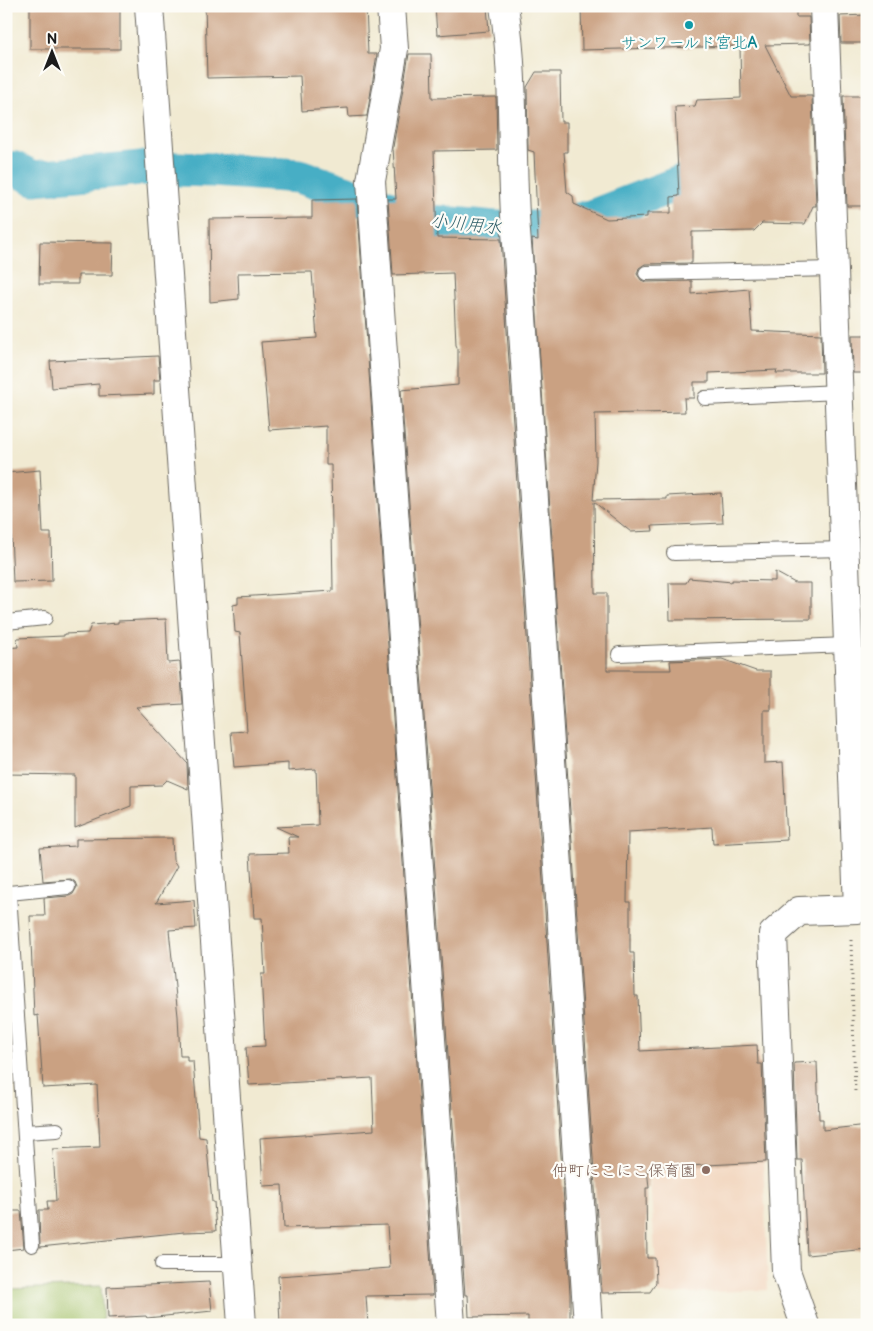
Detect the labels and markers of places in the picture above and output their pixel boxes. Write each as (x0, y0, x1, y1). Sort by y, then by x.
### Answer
marker: サンワールド宮北A (683, 19, 695, 31)
place label: サンワールド宮北A (621, 34, 758, 53)
place label: 仲町にこにこ保育園 (552, 1162, 696, 1181)
marker: 仲町にこにこ保育園 (700, 1164, 712, 1176)

